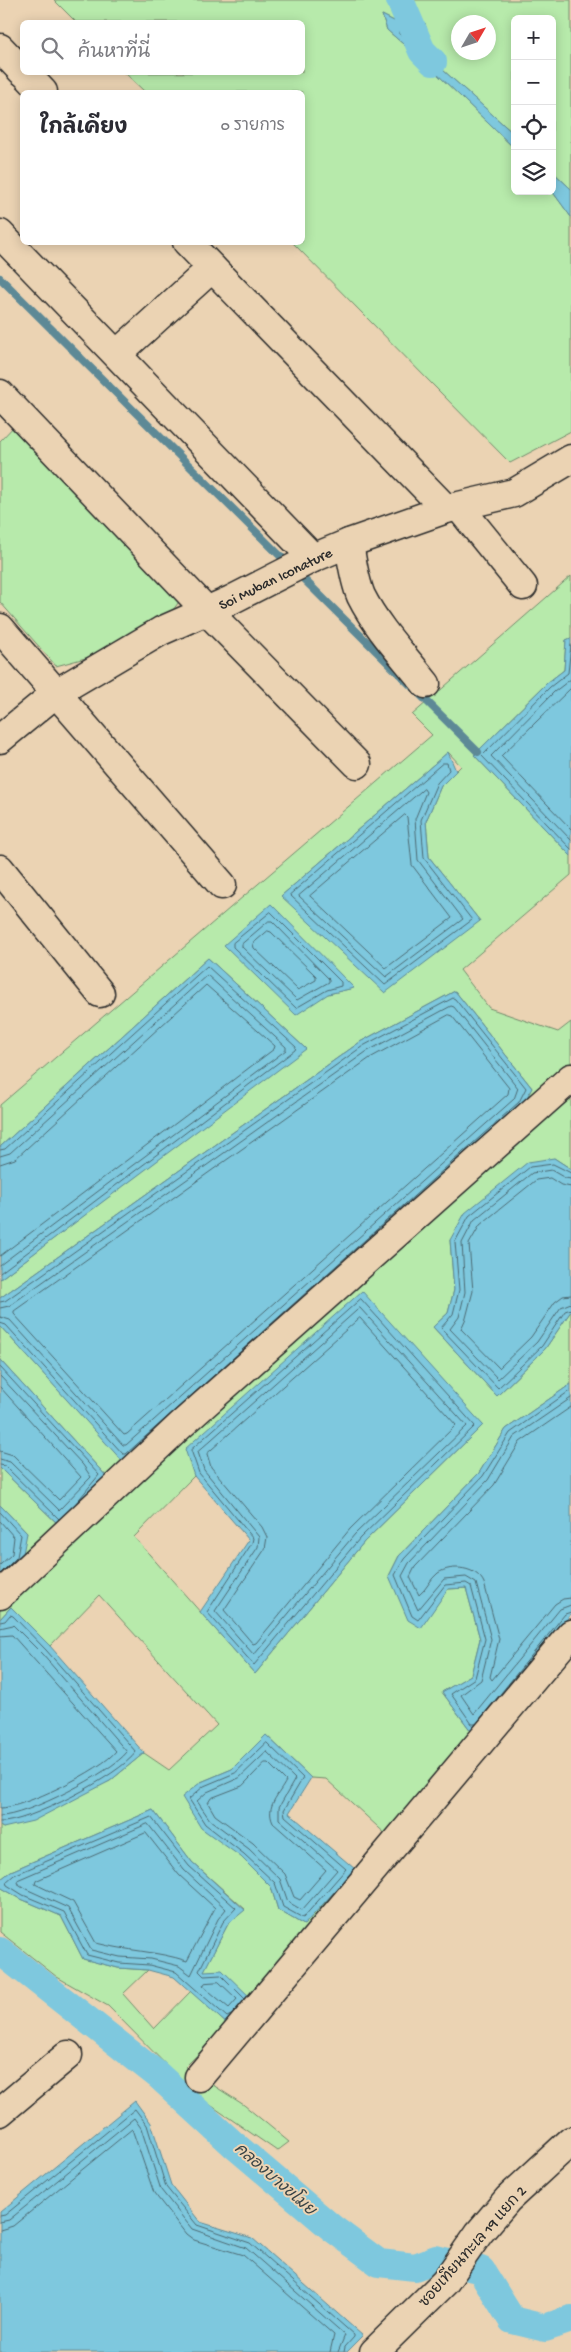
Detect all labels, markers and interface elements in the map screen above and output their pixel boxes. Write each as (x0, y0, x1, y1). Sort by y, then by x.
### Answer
north arrow (451, 15, 496, 60)
map controls (511, 15, 556, 195)
button: + (511, 15, 556, 60)
search box (20, 20, 305, 75)
icon: search (38, 34, 66, 62)
text: ค้นหาที่นี่ (78, 42, 150, 65)
button: − (511, 60, 556, 105)
button: locate (511, 105, 556, 150)
text: ใกล้เคียง (40, 117, 127, 142)
text: 0 รายการ (221, 118, 285, 137)
button: layers (511, 150, 556, 195)
street label: Soi Muban Iconature (216, 544, 336, 615)
water label: คลองบางขโมย (229, 2137, 322, 2222)
street label: ซอยเทียนทะเล 19 แยก 2 (414, 2182, 531, 2312)

